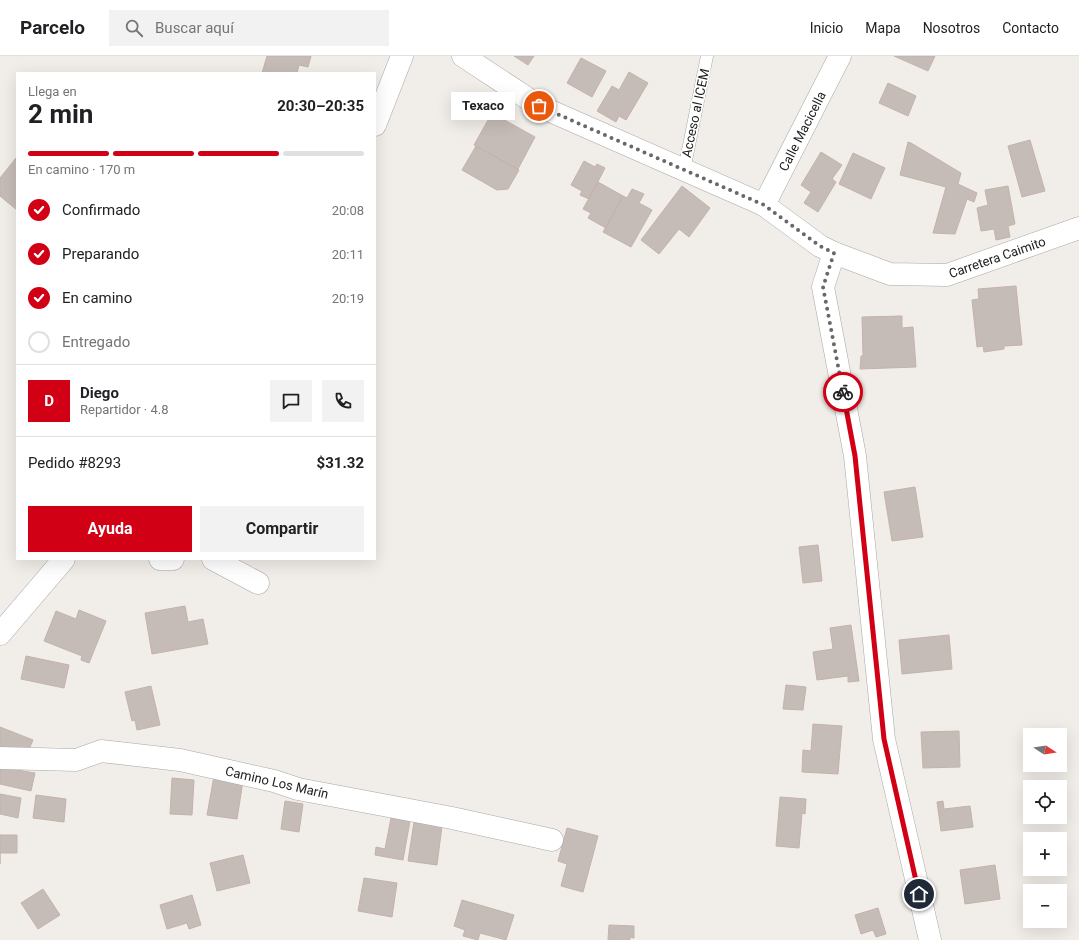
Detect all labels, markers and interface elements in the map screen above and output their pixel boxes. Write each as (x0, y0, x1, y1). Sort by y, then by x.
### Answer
search box (109, 10, 389, 46)
text: Parcelo (20, 16, 85, 39)
icon: search (123, 17, 145, 39)
text: Buscar aquí (155, 19, 234, 37)
text: Inicio (810, 20, 843, 36)
text: Mapa (865, 20, 901, 36)
text: Nosotros (923, 20, 980, 36)
text: Contacto (1002, 20, 1059, 36)
street label: Acceso al ICEM (679, 67, 712, 159)
text: Llega en (28, 84, 77, 99)
pin (522, 89, 556, 123)
street label: Calle Macicella (776, 89, 829, 174)
callout: Texaco (451, 92, 515, 120)
icon: bag (528, 95, 550, 117)
text: 20:30–20:35 (277, 97, 364, 115)
text: Texaco (462, 98, 504, 113)
text: 2 min (28, 99, 93, 129)
text: En camino · 170 m (28, 162, 135, 177)
icon: check (28, 199, 50, 221)
text: Confirmado (62, 201, 140, 219)
text: 20:08 (332, 203, 364, 218)
street label: Carretera Caimito (947, 234, 1048, 281)
icon: check (28, 243, 50, 265)
text: Preparando (62, 245, 139, 263)
text: 20:11 (332, 247, 364, 262)
icon: check (28, 287, 50, 309)
text: En camino (62, 289, 132, 307)
text: 20:19 (332, 291, 364, 306)
text: Entregado (62, 333, 130, 351)
courier (823, 372, 863, 412)
button: chat (270, 380, 312, 422)
button: phone (322, 380, 364, 422)
icon: bike (832, 381, 854, 403)
text: Diego (80, 384, 119, 402)
text: D (44, 392, 54, 410)
text: Repartidor · 4.8 (80, 402, 168, 417)
text: Pedido #8293 (28, 454, 121, 472)
text: $31.32 (317, 454, 364, 472)
button: Ayuda (28, 506, 192, 552)
button: Compartir (200, 506, 364, 552)
north arrow (1023, 728, 1067, 772)
map controls (1023, 728, 1067, 928)
street label: Camino Los Marín (224, 763, 330, 802)
button: locate (1023, 780, 1067, 824)
button: + (1023, 832, 1067, 876)
pin (902, 877, 936, 911)
icon: home (908, 883, 930, 905)
button: − (1023, 884, 1067, 928)

